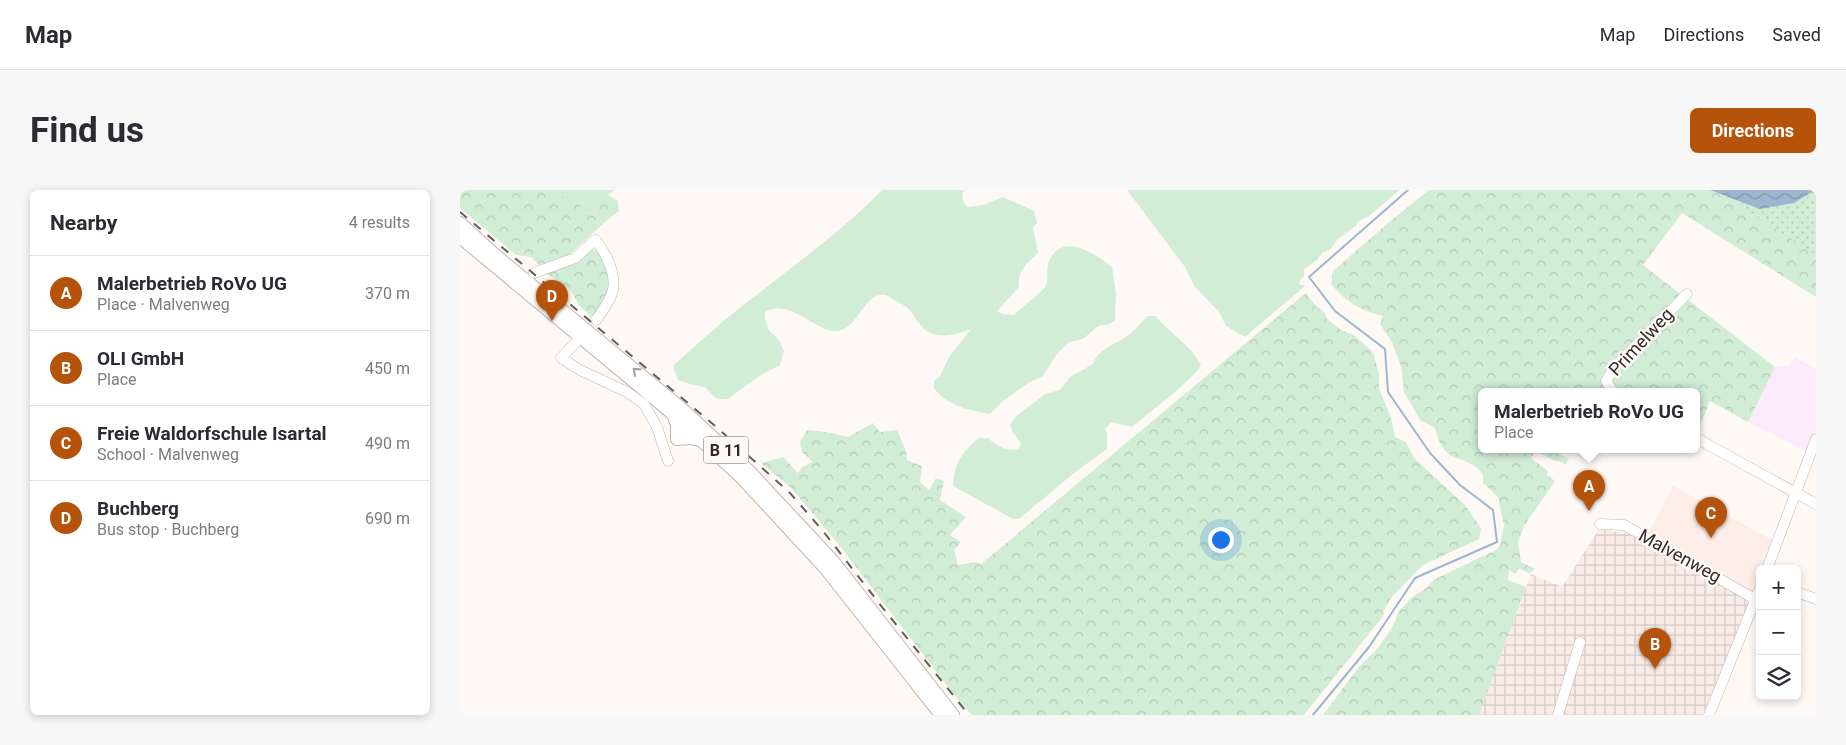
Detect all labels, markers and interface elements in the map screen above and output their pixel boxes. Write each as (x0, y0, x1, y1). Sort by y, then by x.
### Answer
text: Map (25, 21, 72, 49)
text: Map (1600, 24, 1635, 45)
text: Directions (1663, 24, 1744, 45)
text: Saved (1772, 24, 1821, 45)
button: Directions (1690, 108, 1816, 153)
text: Find us (30, 110, 144, 151)
text: Nearby (50, 211, 117, 235)
text: 4 results (349, 213, 410, 232)
text: Malerbetrieb RoVo UG (97, 272, 287, 295)
pin: D (536, 280, 568, 321)
text: A (61, 284, 71, 303)
text: 370 m (365, 284, 410, 303)
text: Place · Malvenweg (97, 295, 230, 314)
street label: Primelweg (1604, 304, 1677, 380)
text: OLI GmbH (97, 347, 184, 370)
text: B (61, 359, 71, 378)
text: 450 m (365, 359, 410, 378)
one-way arrow (633, 367, 642, 376)
text: Place (97, 370, 137, 389)
popup (1478, 388, 1700, 453)
text: Malerbetrieb RoVo UG (1494, 400, 1684, 423)
text: Freie Waldorfschule Isartal (97, 422, 327, 445)
text: Place (1494, 423, 1534, 442)
text: C (61, 434, 71, 453)
text: 490 m (365, 434, 410, 453)
road number: B 11 (704, 436, 748, 464)
text: School · Malvenweg (97, 445, 239, 464)
pin: A (1573, 470, 1605, 511)
text: Buchberg (97, 497, 179, 520)
pin: C (1695, 497, 1727, 538)
text: D (61, 509, 71, 528)
text: 690 m (365, 509, 410, 528)
text: Bus stop · Buchberg (97, 520, 239, 539)
street label: Malvenweg (1635, 524, 1725, 587)
your location (1208, 527, 1234, 553)
map controls (1756, 565, 1801, 700)
button: + (1756, 565, 1801, 610)
button: − (1756, 610, 1801, 655)
pin: B (1639, 628, 1671, 669)
button: layers (1756, 655, 1801, 700)

